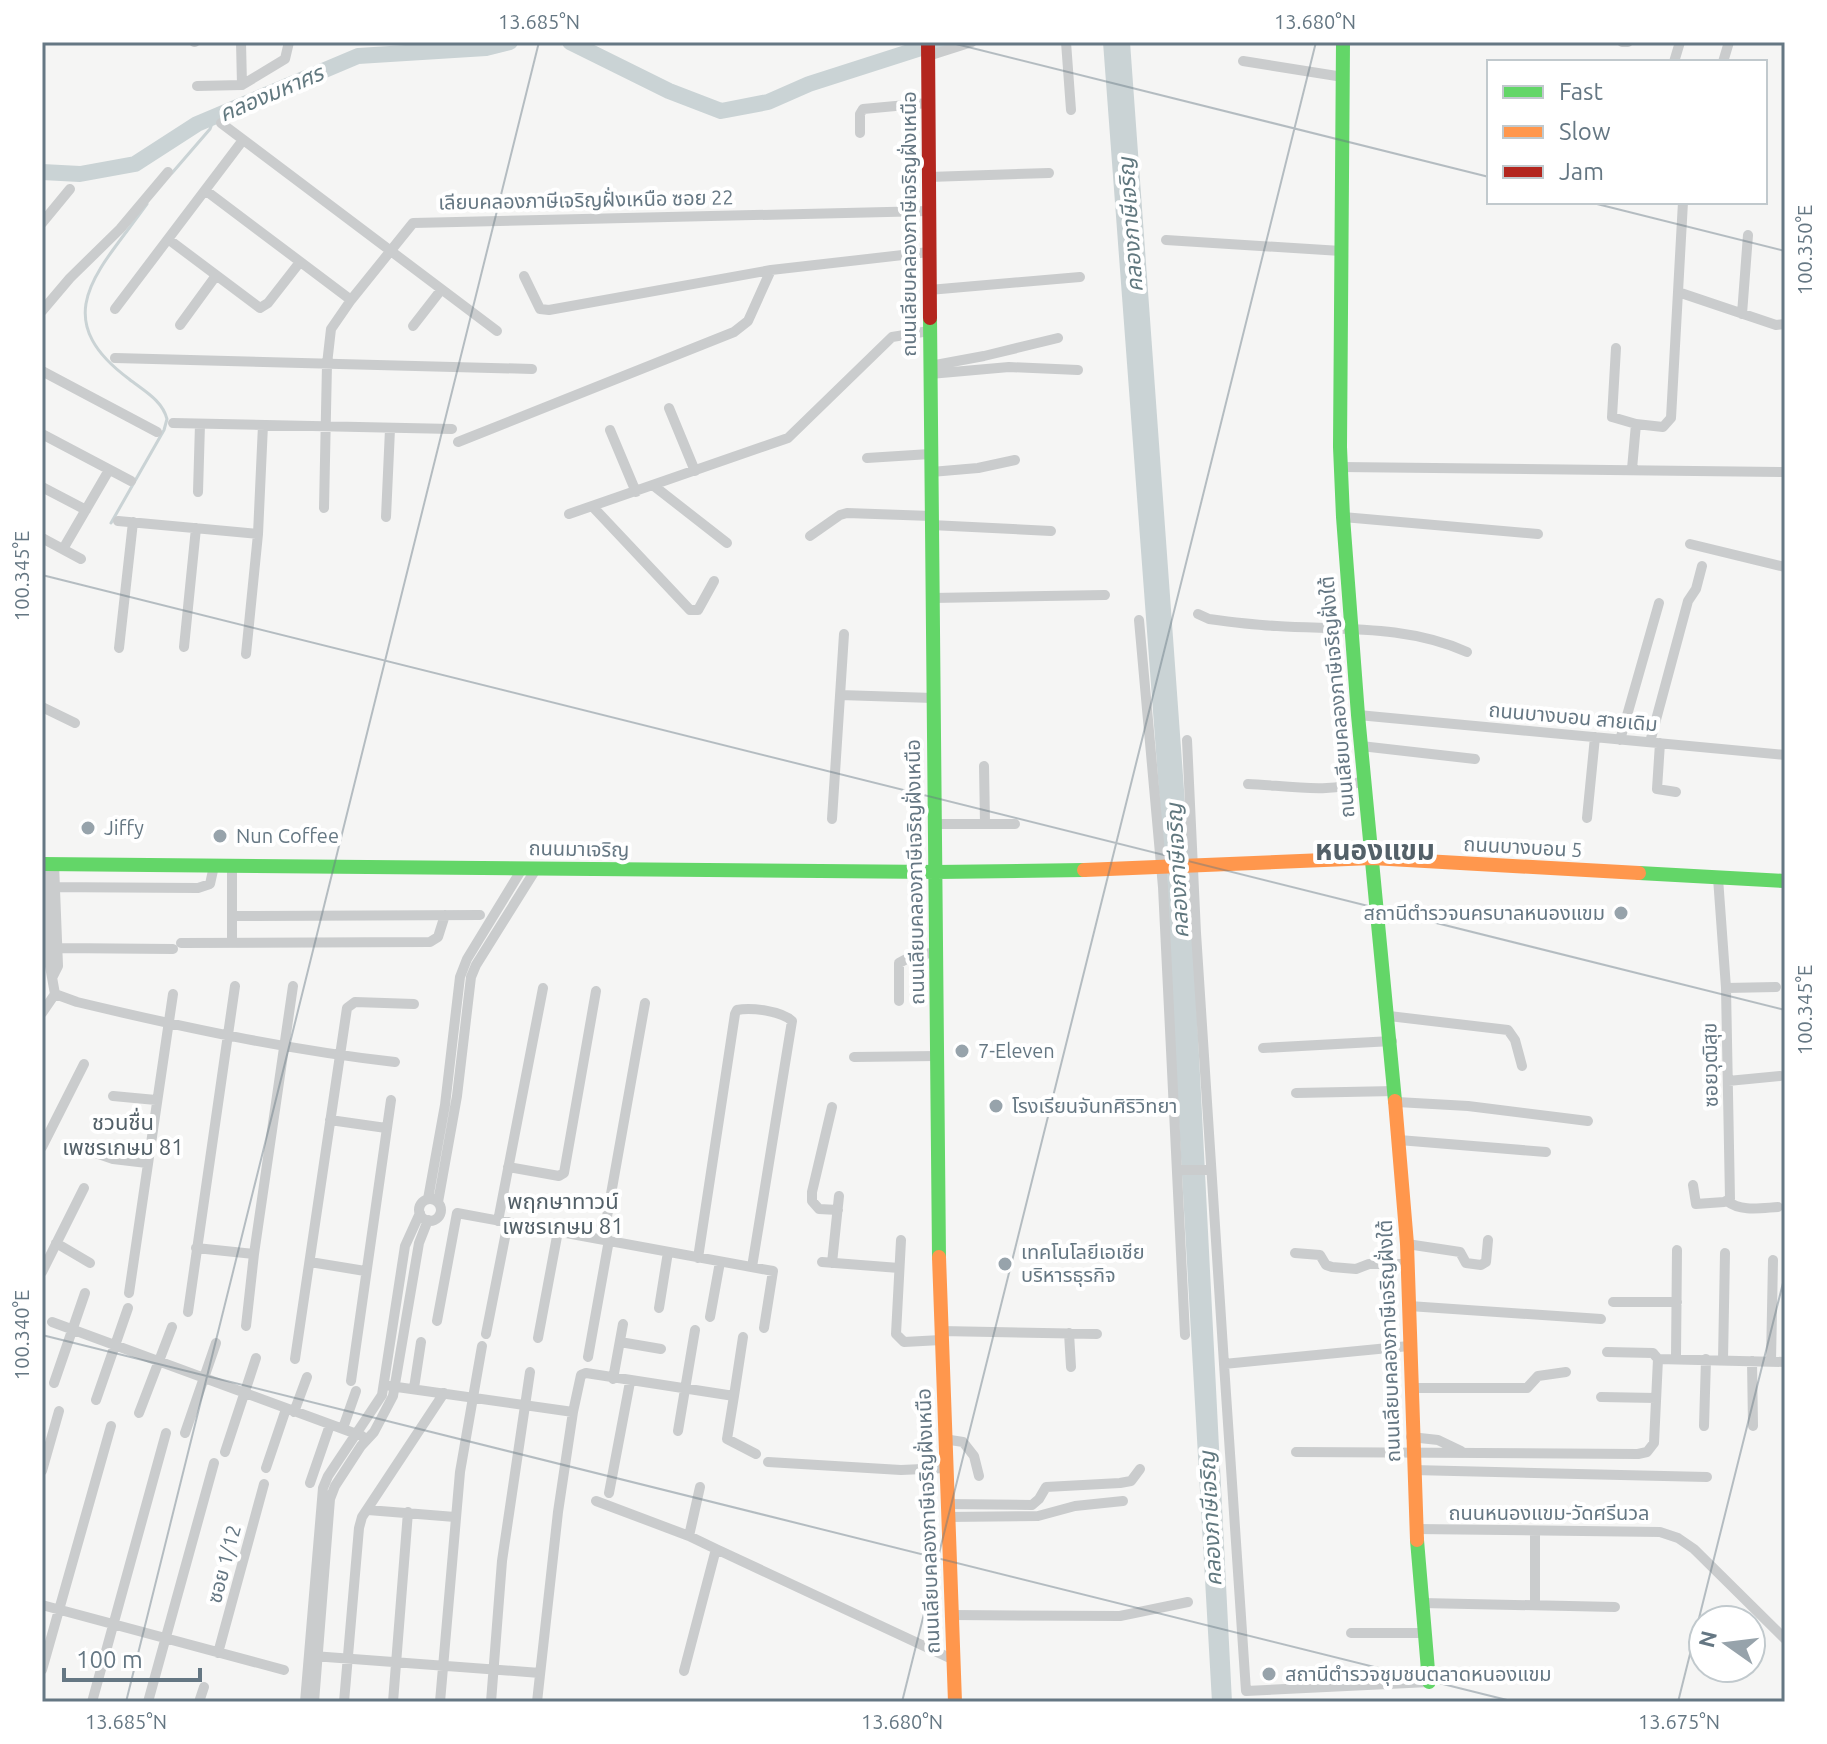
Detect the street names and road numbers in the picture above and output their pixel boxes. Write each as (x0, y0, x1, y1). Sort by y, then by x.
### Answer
street label: ถนนเลียบคลองภาษีเจริญฝั่งเหนือ (896, 91, 920, 357)
street label: เลียบคลองภาษีเจริญฝั่งเหนือ ซอย 22 (438, 184, 734, 214)
street label: ถนนเลียบคลองภาษีเจริญฝั่งใต้ (1313, 575, 1359, 819)
street label: ถนนบางบอน สายเดิม (1488, 698, 1659, 735)
street label: ถนนเลียบคลองภาษีเจริญฝั่งเหนือ (899, 739, 928, 1005)
street label: ถนนบางบอน 5 (1463, 832, 1583, 861)
street label: ถนนมาเจริญ (528, 836, 630, 861)
street label: ซอยวุฒิสุข (1697, 1022, 1723, 1108)
street label: ถนนเลียบคลองภาษีเจริญฝั่งใต้ (1372, 1219, 1404, 1463)
street label: ถนนเลียบคลองภาษีเจริญฝั่งเหนือ (910, 1388, 944, 1654)
street label: ถนนหนองแขม-วัดศรีนวล (1449, 1501, 1649, 1524)
street label: ซอย 1/12 (202, 1522, 245, 1606)

